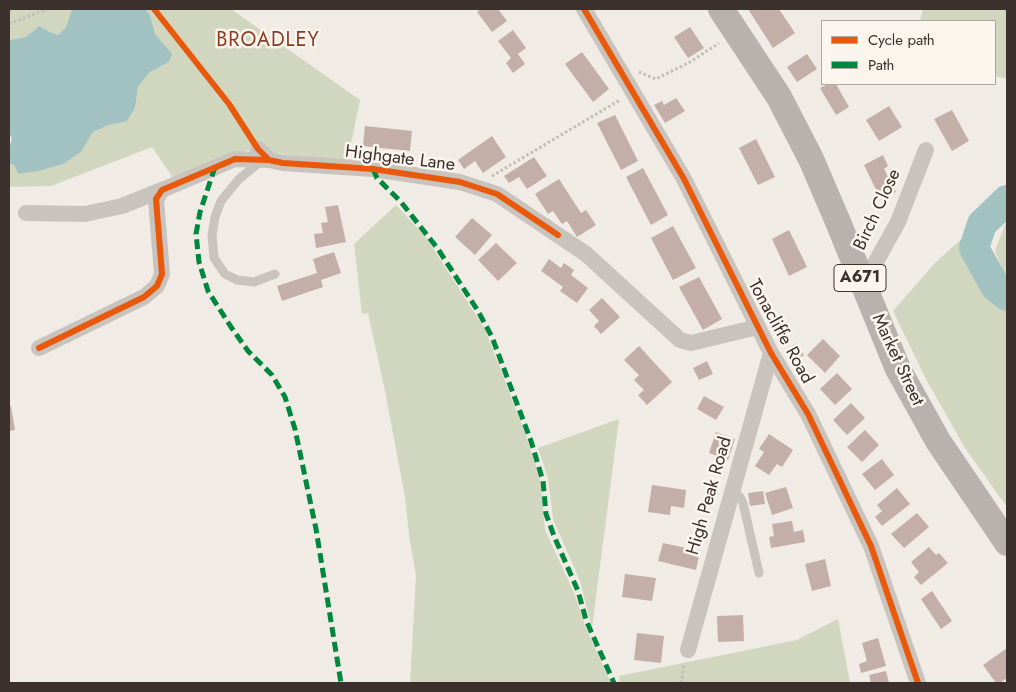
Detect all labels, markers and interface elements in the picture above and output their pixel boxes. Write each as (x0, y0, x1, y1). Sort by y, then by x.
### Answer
legend (821, 20, 996, 85)
district label: BROADLEY (215, 29, 321, 53)
text: Cycle path (868, 29, 935, 51)
text: Path (868, 54, 894, 76)
street label: Highgate Lane (344, 142, 456, 176)
street label: Birch Close (850, 166, 906, 254)
road number: A671 (834, 264, 886, 292)
street label: Tonacliffe Road (743, 276, 817, 388)
street label: Market Street (866, 311, 928, 409)
street label: High Peak Road (683, 434, 737, 558)

